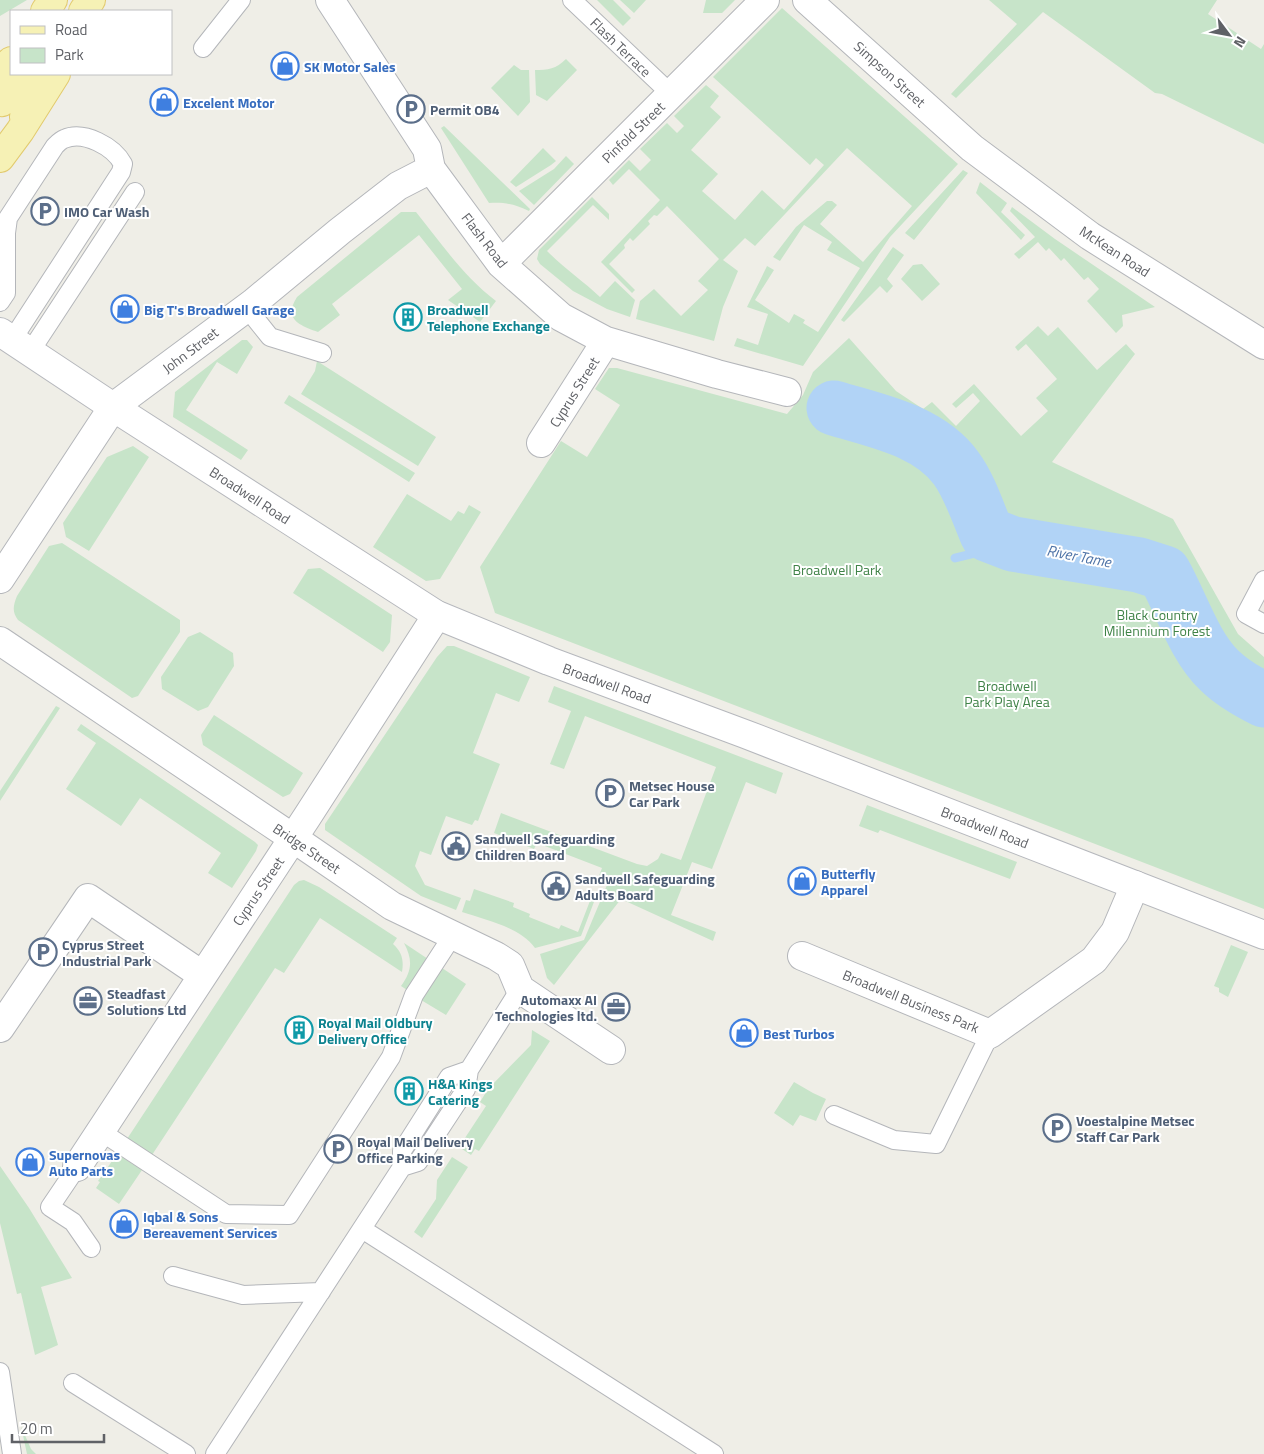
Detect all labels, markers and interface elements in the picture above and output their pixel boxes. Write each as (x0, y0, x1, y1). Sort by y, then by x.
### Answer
legend (10, 10, 172, 75)
north arrow (1204, 10, 1254, 60)
street label: Flash Terrace (586, 12, 656, 82)
text: Road (55, 18, 87, 41)
text: N (1229, 32, 1252, 52)
street label: Simpson Street (849, 36, 931, 112)
text: Park (55, 43, 84, 66)
shop icon: SK Motor Sales (270, 51, 300, 81)
place label: SK Motor Sales (304, 56, 396, 77)
shop icon: Excelent Motor (149, 87, 179, 117)
place label: Excelent Motor (183, 92, 275, 113)
parking icon: Permit OB4 (396, 94, 426, 124)
street label: Pinfold Street (597, 96, 669, 168)
place label: Permit OB4 (430, 99, 500, 120)
parking icon: IMO Car Wash (30, 196, 60, 226)
place label: IMO Car Wash (64, 201, 150, 222)
street label: Flash Road (457, 208, 513, 272)
street label: McKean Road (1076, 220, 1154, 282)
shop icon: Big T's Broadwell Garage (110, 294, 140, 324)
place label: Big T's Broadwell Garage (144, 299, 294, 320)
place label: Broadwell Telephone Exchange (427, 299, 550, 336)
building icon: Broadwell Telephone Exchange (393, 302, 423, 332)
street label: John Street (157, 322, 223, 378)
street label: Cyprus Street (544, 353, 604, 431)
street label: Broadwell Road (205, 461, 295, 529)
water label: River Tame (1045, 539, 1114, 574)
park label: Broadwell Park (792, 559, 882, 580)
park label: Black Country Millennium Forest (1104, 604, 1210, 641)
street label: Broadwell Road (560, 657, 654, 709)
park label: Broadwell Park Play Area (964, 675, 1050, 712)
place label: Metsec House Car Park (629, 775, 715, 812)
parking icon: Metsec House Car Park (595, 778, 625, 808)
street label: Broadwell Road (938, 801, 1032, 853)
street label: Bridge Street (269, 818, 345, 878)
place label: Sandwell Safeguarding Children Board (475, 828, 615, 865)
public building icon: Sandwell Safeguarding Children Board (441, 831, 471, 861)
street label: Cyprus Street (227, 852, 289, 930)
place label: Butterfly Apparel (821, 863, 876, 900)
shop icon: Butterfly Apparel (787, 866, 817, 896)
place label: Sandwell Safeguarding Adults Board (575, 868, 715, 905)
public building icon: Sandwell Safeguarding Adults Board (541, 871, 571, 901)
place label: Cyprus Street Industrial Park (62, 934, 152, 971)
parking icon: Cyprus Street Industrial Park (28, 937, 58, 967)
street label: Broadwell Business Park (840, 964, 983, 1038)
place label: Steadfast Solutions Ltd (107, 983, 186, 1020)
office icon: Steadfast Solutions Ltd (73, 986, 103, 1016)
place label: Automaxx AI Technologies ltd. (495, 989, 597, 1026)
office icon: Automaxx AI Technologies ltd. (601, 992, 631, 1022)
place label: Royal Mail Oldbury Delivery Office (318, 1012, 433, 1049)
building icon: Royal Mail Oldbury Delivery Office (284, 1015, 314, 1045)
shop icon: Best Turbos (729, 1018, 759, 1048)
place label: Best Turbos (763, 1023, 835, 1044)
place label: H&A Kings Catering (428, 1073, 493, 1110)
building icon: H&A Kings Catering (394, 1076, 424, 1106)
place label: Voestalpine Metsec Staff Car Park (1076, 1110, 1195, 1147)
parking icon: Voestalpine Metsec Staff Car Park (1042, 1113, 1072, 1143)
place label: Royal Mail Delivery Office Parking (357, 1131, 473, 1168)
parking icon: Royal Mail Delivery Office Parking (323, 1134, 353, 1164)
place label: Supernovas Auto Parts (49, 1144, 120, 1181)
shop icon: Supernovas Auto Parts (15, 1147, 45, 1177)
place label: Iqbal & Sons Bereavement Services (143, 1206, 278, 1243)
shop icon: Iqbal & Sons Bereavement Services (109, 1209, 139, 1239)
scale bar (12, 1412, 105, 1444)
text: 20 m (20, 1417, 53, 1440)

